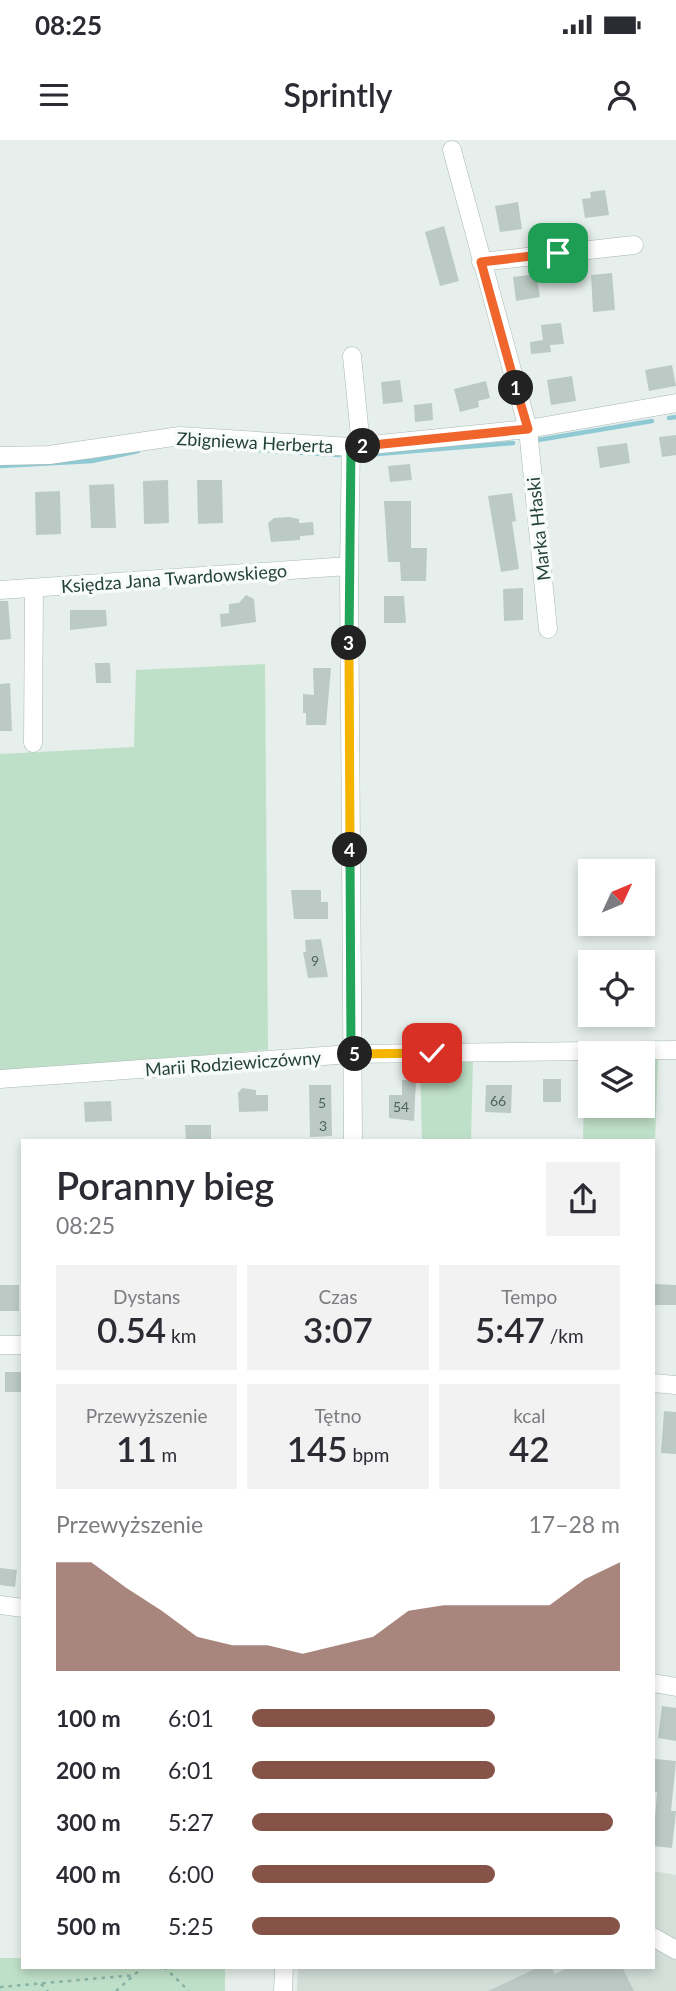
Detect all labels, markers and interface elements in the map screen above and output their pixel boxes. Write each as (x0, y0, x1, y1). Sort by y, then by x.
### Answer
text: 08:25 (35, 9, 102, 41)
text: Sprintly (284, 75, 392, 114)
icon: menu (35, 76, 73, 114)
icon: person (603, 76, 641, 114)
pin (528, 223, 588, 283)
icon: arrive (539, 234, 577, 272)
pin: 1 (498, 370, 534, 406)
text: 1 (510, 376, 521, 399)
street label: Zbigniewa Herberta (176, 427, 334, 457)
pin: 2 (346, 428, 380, 464)
text: 2 (357, 434, 368, 457)
street label: Marka Hłaski (522, 476, 554, 582)
street label: Księdza Jana Twardowskiego (60, 559, 288, 597)
pin: 3 (332, 626, 366, 660)
text: 3 (343, 631, 354, 654)
pin: 4 (332, 832, 368, 868)
text: 4 (344, 838, 355, 861)
north arrow (578, 859, 654, 936)
map controls (578, 859, 655, 1118)
button: locate (578, 950, 655, 1027)
house number: 9 (311, 952, 319, 969)
pin (402, 1023, 462, 1083)
icon: check (413, 1034, 451, 1072)
pin: 5 (338, 1037, 372, 1072)
button: layers (578, 1041, 655, 1118)
text: 5 (349, 1042, 360, 1065)
street label: Marii Rodziewiczówny (144, 1046, 322, 1080)
house number: 66 (490, 1092, 506, 1109)
house number: 5 (318, 1094, 326, 1111)
house number: 54 (393, 1098, 409, 1115)
house number: 3 (319, 1117, 327, 1134)
text: Poranny bieg (56, 1162, 274, 1208)
button: share (546, 1162, 620, 1236)
text: 08:25 (56, 1211, 115, 1239)
text: Dystans (113, 1285, 180, 1308)
text: Czas (319, 1285, 357, 1308)
text: Tempo (501, 1285, 557, 1308)
text: 0.54 (97, 1308, 166, 1350)
text: 3:07 (303, 1308, 373, 1350)
text: 5:47 (475, 1308, 545, 1350)
text: km (166, 1324, 196, 1347)
text: /km (545, 1324, 584, 1347)
text: Przewyższenie (86, 1404, 208, 1427)
text: Tętno (314, 1404, 362, 1427)
text: kcal (513, 1404, 545, 1427)
text: 11 (116, 1427, 157, 1469)
text: 145 (287, 1427, 348, 1469)
text: 42 (509, 1427, 550, 1469)
text: m (157, 1443, 177, 1466)
text: bpm (348, 1443, 389, 1466)
text: Przewyższenie (56, 1510, 203, 1538)
text: 17–28 m (528, 1510, 620, 1538)
text: 100 m (56, 1704, 121, 1732)
text: 6:01 (168, 1704, 214, 1732)
text: 200 m (56, 1756, 121, 1784)
text: 6:01 (168, 1756, 214, 1784)
text: 300 m (56, 1808, 121, 1836)
text: 5:27 (168, 1808, 214, 1836)
text: 400 m (56, 1860, 121, 1888)
text: 6:00 (168, 1860, 214, 1888)
text: 500 m (56, 1912, 121, 1940)
text: 5:25 (168, 1912, 214, 1940)

